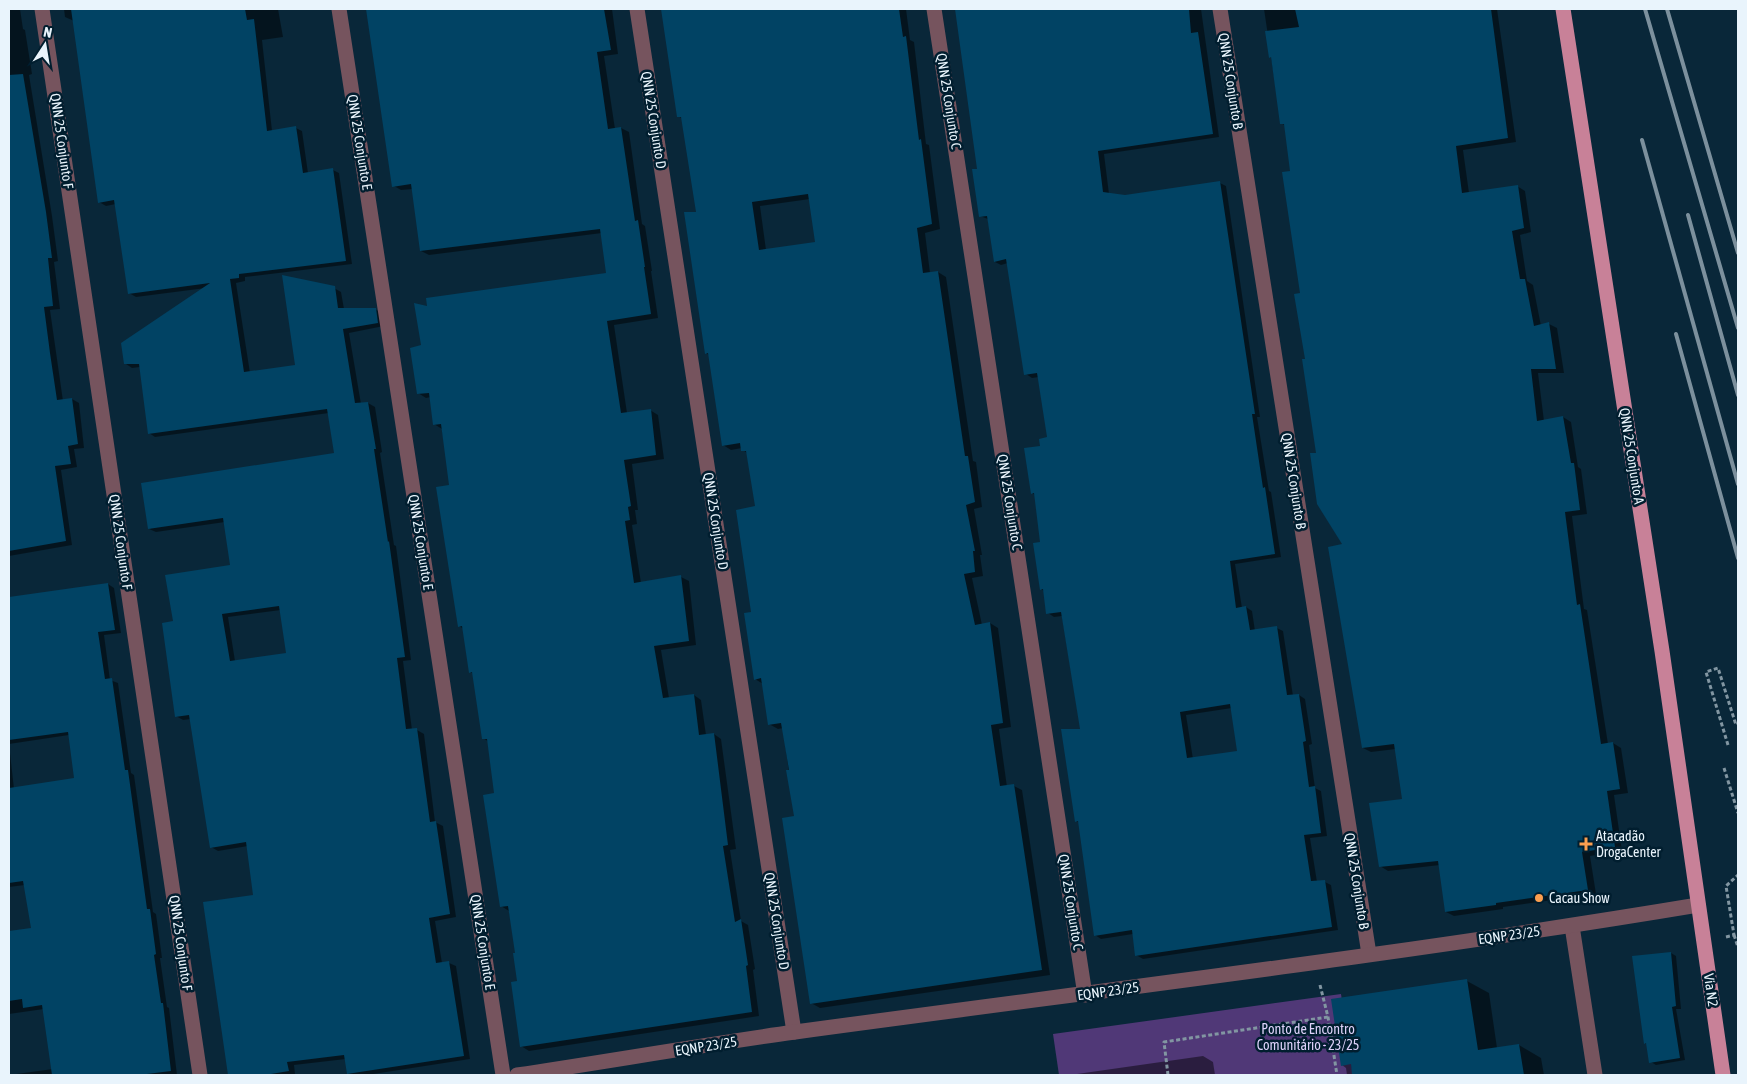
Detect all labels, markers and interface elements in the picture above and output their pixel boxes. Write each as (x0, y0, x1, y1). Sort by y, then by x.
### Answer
north arrow (20, 20, 70, 70)
text: N (42, 24, 53, 41)
street label: QNN 25 Conjunto B (1215, 32, 1247, 131)
street label: QNN 25 Conjunto C (934, 52, 965, 151)
street label: QNN 25 Conjunto D (638, 70, 670, 170)
street label: QNN 25 Conjunto F (47, 92, 77, 190)
street label: QNN 25 Conjunto E (345, 93, 375, 191)
street label: QNN 25 Conjunto A (1616, 407, 1648, 505)
street label: QNN 25 Conjunto B (1278, 432, 1310, 531)
street label: QNN 25 Conjunto C (995, 453, 1026, 552)
street label: QNN 25 Conjunto D (700, 471, 732, 571)
street label: QNN 25 Conjunto F (106, 493, 136, 591)
street label: QNN 25 Conjunto E (406, 493, 436, 591)
place label: Atacadão DrogaCenter (1596, 828, 1661, 860)
street label: QNN 25 Conjunto B (1341, 832, 1373, 931)
marker: Atacadão DrogaCenter (1580, 838, 1592, 850)
street label: QNN 25 Conjunto C (1056, 853, 1087, 952)
street label: QNN 25 Conjunto D (761, 871, 793, 971)
place label: Cacau Show (1549, 890, 1610, 906)
marker: Cacau Show (1533, 892, 1545, 904)
street label: QNN 25 Conjunto E (468, 893, 498, 991)
street label: QNN 25 Conjunto F (166, 894, 196, 992)
street label: EQNP 23/25 (1477, 923, 1541, 947)
street label: Via N2 (1701, 972, 1721, 1008)
street label: EQNP 23/25 (1076, 979, 1140, 1003)
park label: Ponto de Encontro Comunitário - 23/25 (1257, 1021, 1359, 1053)
street label: EQNP 23/25 (674, 1033, 738, 1059)

